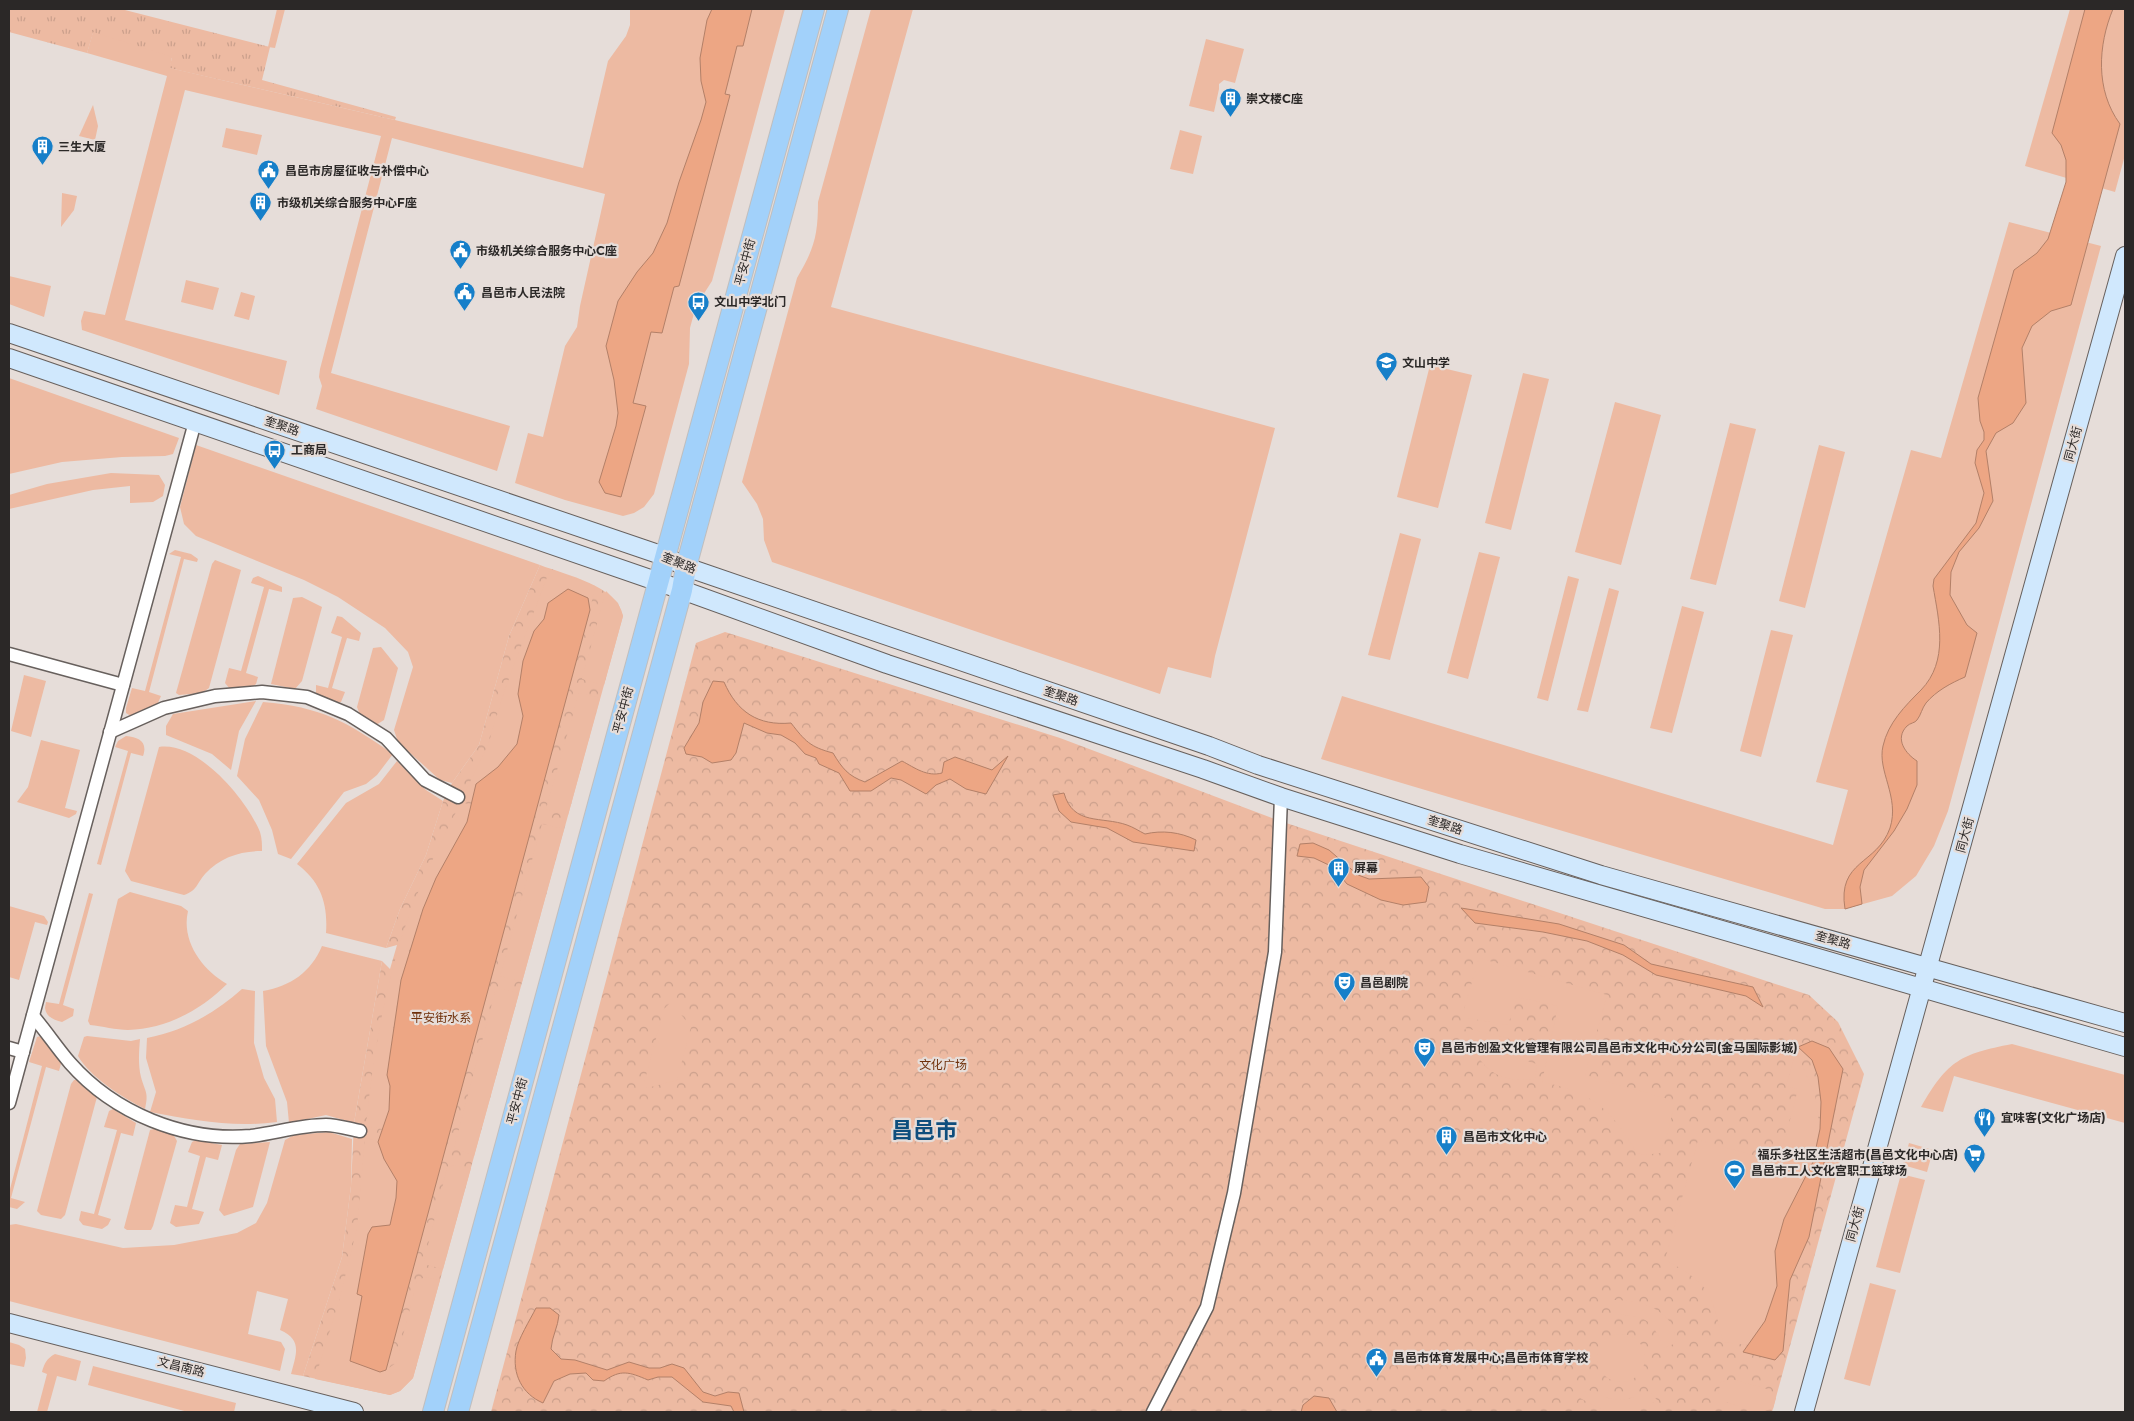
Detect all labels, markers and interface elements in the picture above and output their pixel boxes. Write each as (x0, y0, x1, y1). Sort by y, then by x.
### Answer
building icon: 崇文楼C座 (1218, 87, 1242, 118)
place label: 崇文楼C座 (1246, 91, 1303, 106)
building icon: 三生大厦 (30, 135, 54, 166)
place label: 三生大厦 (58, 139, 106, 154)
public building icon: 昌邑市房屋征收与补偿中心 (257, 159, 281, 190)
place label: 昌邑市房屋征收与补偿中心 (285, 163, 429, 178)
building icon: 市级机关综合服务中心F座 (249, 191, 273, 222)
place label: 市级机关综合服务中心F座 (277, 195, 417, 210)
street label: 平安中街 (731, 237, 758, 287)
public building icon: 市级机关综合服务中心C座 (448, 239, 472, 270)
place label: 市级机关综合服务中心C座 (476, 243, 617, 258)
public building icon: 昌邑市人民法院 (453, 281, 477, 312)
place label: 昌邑市人民法院 (481, 285, 565, 300)
bus stop icon: 文山中学北门 (686, 290, 710, 321)
place label: 文山中学北门 (714, 294, 786, 309)
school or university icon: 文山中学 (1374, 351, 1398, 382)
place label: 文山中学 (1402, 355, 1450, 370)
street label: 奎聚路 (263, 413, 302, 438)
street label: 同大街 (2061, 425, 2084, 463)
bus stop icon: 工商局 (263, 438, 287, 469)
place label: 工商局 (291, 442, 327, 457)
street label: 奎聚路 (660, 549, 699, 576)
street label: 奎聚路 (1042, 683, 1081, 708)
street label: 平安中街 (609, 685, 636, 735)
street label: 奎聚路 (1426, 812, 1465, 837)
street label: 同大街 (1953, 816, 1976, 854)
building icon: 屏幕 (1326, 856, 1350, 887)
place label: 屏幕 (1354, 860, 1378, 875)
street label: 奎聚路 (1814, 927, 1853, 952)
theatre icon: 昌邑剧院 (1332, 971, 1356, 1002)
place label: 昌邑剧院 (1360, 975, 1408, 990)
park label: 平安街水系 (411, 1010, 471, 1025)
theatre icon: 昌邑市创盈文化管理有限公司昌邑市文化中心分公司(金马国际影城) (1413, 1036, 1437, 1067)
place label: 昌邑市创盈文化管理有限公司昌邑市文化中心分公司(金马国际影城) (1441, 1040, 1798, 1055)
park label: 文化广场 (919, 1057, 967, 1072)
street label: 平安中街 (503, 1076, 530, 1126)
restaurant icon: 宜味客(文化广场店) (1973, 1106, 1997, 1137)
place label: 宜味客(文化广场店) (2001, 1110, 2106, 1125)
district label: 昌邑市 (891, 1117, 957, 1144)
building icon: 昌邑市文化中心 (1435, 1125, 1459, 1156)
place label: 昌邑市文化中心 (1463, 1129, 1547, 1144)
supermarket icon: 福乐多社区生活超市(昌邑文化中心店) (1962, 1143, 1986, 1174)
place label: 福乐多社区生活超市(昌邑文化中心店) (1757, 1147, 1958, 1162)
sports icon: 昌邑市工人文化宫职工篮球场 (1723, 1159, 1747, 1190)
place label: 昌邑市工人文化宫职工篮球场 (1751, 1163, 1907, 1178)
street label: 同大街 (1843, 1205, 1866, 1243)
public building icon: 昌邑市体育发展中心;昌邑市体育学校 (1365, 1346, 1389, 1377)
place label: 昌邑市体育发展中心;昌邑市体育学校 (1393, 1350, 1588, 1365)
street label: 文昌南路 (156, 1353, 206, 1380)

